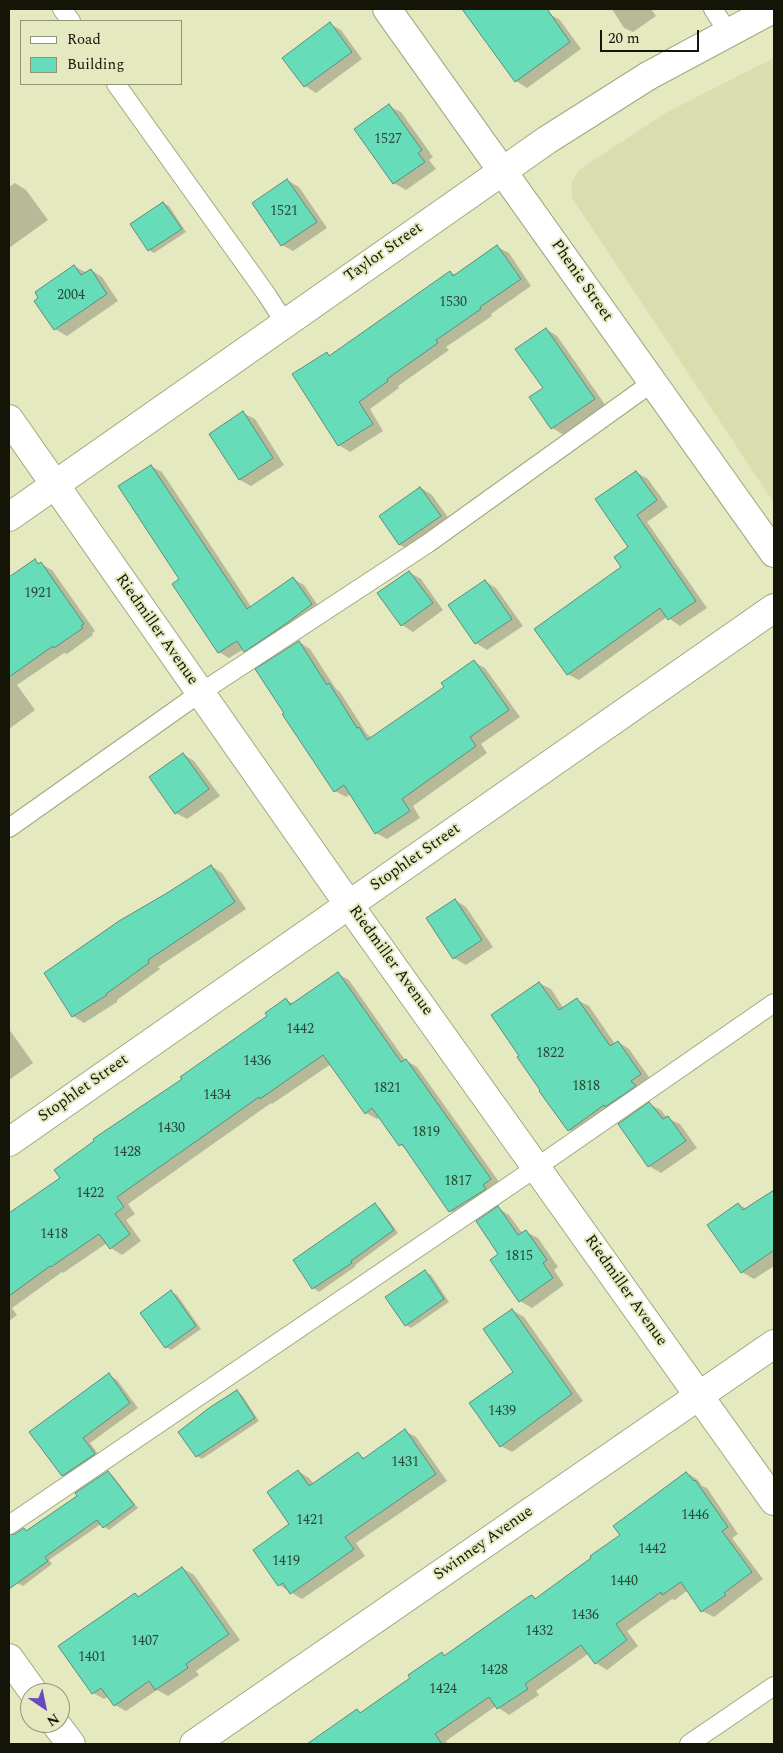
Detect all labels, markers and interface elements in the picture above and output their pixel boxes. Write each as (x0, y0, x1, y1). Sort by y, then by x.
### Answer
legend (20, 20, 182, 85)
scale bar (603, 20, 702, 52)
text: 20 m (608, 27, 640, 50)
text: Road (67, 28, 101, 51)
text: Building (67, 53, 124, 76)
house number: 1527 (374, 132, 402, 148)
house number: 1521 (270, 204, 298, 220)
street label: Taylor Street (341, 219, 427, 287)
street label: Phenie Street (546, 236, 616, 326)
house number: 2004 (57, 288, 85, 304)
house number: 1530 (439, 295, 467, 311)
street label: Riedmiller Avenue (110, 571, 202, 689)
house number: 1921 (24, 586, 52, 602)
street label: Stophlet Street (367, 820, 465, 896)
street label: Riedmiller Avenue (344, 902, 436, 1020)
house number: 1442 (286, 1022, 314, 1038)
house number: 1822 (536, 1046, 564, 1062)
street label: Stophlet Street (35, 1051, 133, 1127)
house number: 1436 (243, 1054, 271, 1070)
house number: 1818 (572, 1079, 600, 1095)
house number: 1821 (373, 1081, 401, 1097)
house number: 1434 (203, 1088, 231, 1104)
house number: 1430 (157, 1121, 185, 1137)
house number: 1819 (412, 1125, 440, 1141)
house number: 1428 (113, 1145, 141, 1161)
house number: 1817 (444, 1174, 472, 1190)
house number: 1422 (76, 1186, 104, 1202)
house number: 1418 (40, 1227, 68, 1243)
street label: Riedmiller Avenue (579, 1232, 671, 1350)
house number: 1815 (505, 1249, 533, 1265)
house number: 1439 (488, 1404, 516, 1420)
house number: 1431 (391, 1455, 419, 1471)
street label: Swinney Avenue (431, 1503, 537, 1585)
house number: 1446 (681, 1508, 709, 1524)
house number: 1421 (296, 1513, 324, 1529)
house number: 1442 (638, 1542, 666, 1558)
house number: 1419 (272, 1554, 300, 1570)
house number: 1440 (610, 1574, 638, 1590)
house number: 1436 (571, 1608, 599, 1624)
house number: 1432 (525, 1624, 553, 1640)
house number: 1407 (131, 1634, 159, 1650)
house number: 1401 (78, 1650, 106, 1666)
house number: 1428 (480, 1663, 508, 1679)
house number: 1424 (429, 1682, 457, 1698)
north arrow (20, 1683, 70, 1733)
text: N (42, 1708, 64, 1732)

